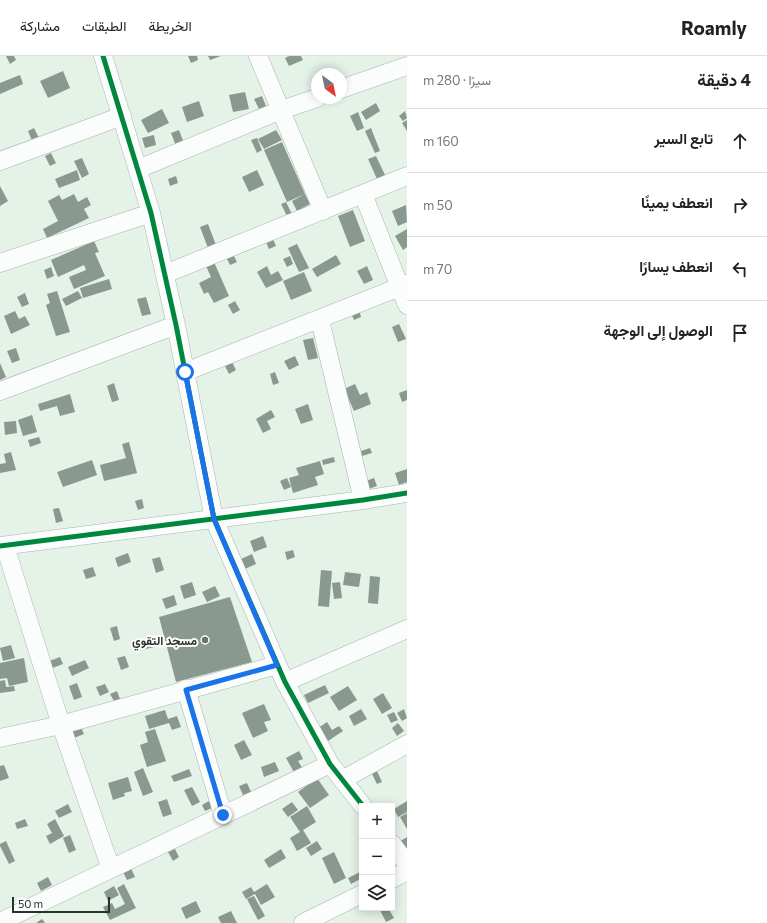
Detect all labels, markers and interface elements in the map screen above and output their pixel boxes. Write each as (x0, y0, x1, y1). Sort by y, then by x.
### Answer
text: Roamly (681, 16, 747, 39)
text: مشاركة (20, 17, 60, 34)
text: الطبقات (82, 17, 126, 34)
text: الخريطة (148, 17, 192, 34)
north arrow (311, 68, 347, 104)
text: 4 دقيقة (697, 69, 751, 90)
text: سيرًا · 280 m (423, 72, 491, 88)
text: تابع السير (654, 129, 713, 147)
icon: ahead (729, 130, 751, 152)
text: 160 m (423, 133, 459, 149)
text: انعطف يمينًا (641, 193, 713, 211)
icon: right (729, 194, 751, 216)
text: 50 m (423, 197, 453, 213)
text: انعطف يسارًا (639, 257, 713, 275)
icon: left (729, 258, 751, 280)
text: 70 m (423, 261, 452, 277)
text: الوصول إلى الوجهة (604, 321, 713, 339)
icon: arrive (729, 322, 751, 344)
route start (176, 363, 194, 381)
place label: مسجد التقوي (132, 633, 197, 651)
marker: مسجد التقوي (200, 635, 210, 645)
map controls (359, 803, 395, 911)
button: + (359, 803, 395, 839)
route end (214, 806, 232, 824)
button: − (359, 839, 395, 875)
button: layers (359, 875, 395, 911)
scale bar (12, 895, 110, 914)
text: 50 m (18, 897, 43, 910)

